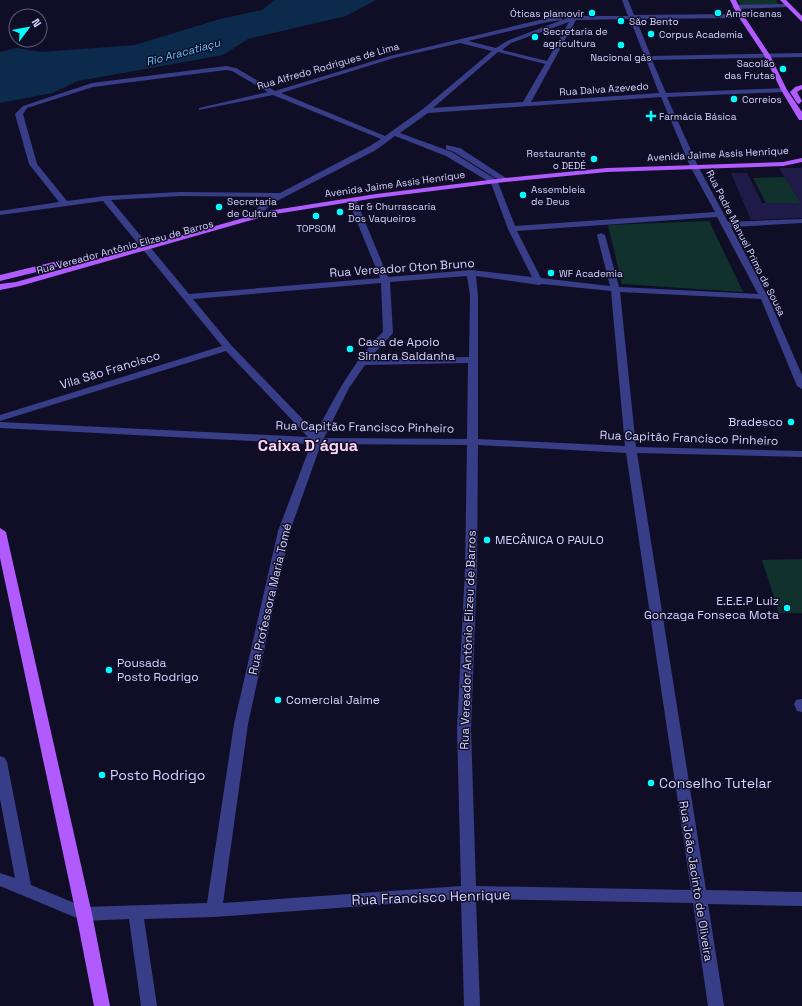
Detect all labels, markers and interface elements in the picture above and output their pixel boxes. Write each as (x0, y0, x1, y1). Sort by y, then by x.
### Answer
place label: Óticas plamovir (510, 7, 584, 20)
place label: Americanas (726, 7, 782, 20)
north arrow (8, 8, 48, 48)
marker: Óticas plamovir (587, 8, 597, 18)
marker: Americanas (713, 8, 723, 18)
place label: São Bento (629, 15, 679, 28)
text: N (29, 16, 44, 30)
marker: São Bento (616, 16, 626, 26)
place label: Secretaria de agricultura (543, 25, 608, 50)
place label: Corpus Academia (659, 28, 743, 41)
marker: Corpus Academia (646, 29, 656, 39)
marker: Secretaria de agricultura (530, 32, 540, 42)
water label: Rio Aracatiaçu (144, 35, 223, 69)
street label: Rua Alfredo Rodrigues de Lima (255, 39, 401, 93)
marker: Nacional gás (616, 40, 626, 50)
place label: Nacional gás (590, 51, 652, 64)
place label: Sacolão das Frutas (724, 57, 775, 82)
marker: Sacolão das Frutas (778, 64, 788, 74)
street label: Rua Dalva Azevedo (559, 79, 649, 99)
place label: Correios (742, 93, 782, 106)
marker: Correios (729, 94, 739, 104)
place label: Farmácia Básica (659, 110, 737, 123)
marker: Farmácia Básica (646, 111, 656, 121)
street label: Avenida Jaime Assis Henrique (647, 144, 789, 164)
place label: Restaurante o DEDÉ (527, 147, 586, 172)
marker: Restaurante o DEDÉ (589, 154, 599, 164)
street label: Avenida Jaime Assis Henrique (324, 168, 466, 200)
street label: Rua Padre Manuel Primo de Sousa (703, 168, 789, 318)
place label: Assembleia de Deus (531, 183, 586, 208)
marker: Assembleia de Deus (518, 190, 528, 200)
place label: Secretaria de Cultura (227, 195, 277, 220)
place label: Bar & Churrascaria Dos Vaqueiros (348, 200, 436, 225)
marker: Secretaria de Cultura (214, 202, 224, 212)
marker: Bar & Churrascaria Dos Vaqueiros (335, 207, 345, 217)
marker: TOPSOM (311, 211, 321, 221)
street label: Rua Vereador Antônio Elizeu de Barros (35, 217, 215, 277)
place label: TOPSOM (296, 222, 336, 235)
street label: Rua Vereador Oton Bruno (329, 255, 475, 281)
place label: WF Academia (559, 267, 623, 280)
marker: WF Academia (546, 268, 556, 278)
place label: Casa de Apoio Sirnara Saldanha (358, 334, 455, 364)
marker: Casa de Apoio Sirnara Saldanha (345, 344, 355, 354)
street label: Vila São Francisco (58, 347, 162, 393)
place label: Bradesco (728, 414, 783, 430)
street label: Rua Capitão Francisco Pinheiro (276, 417, 454, 437)
marker: Bradesco (786, 417, 796, 427)
street label: Rua Capitão Francisco Pinheiro (599, 427, 779, 449)
district label: Caixa D´água (258, 435, 358, 456)
street label: Rua Professora Maria Tomé (245, 522, 295, 676)
street label: Rua Vereador Antônio Elizeu de Barros (456, 530, 480, 750)
place label: MECÂNICA O PAULO (495, 532, 604, 548)
marker: MECÂNICA O PAULO (482, 535, 492, 545)
place label: E.E.E.P Luiz Gonzaga Fonseca Mota (644, 593, 779, 623)
marker: E.E.E.P Luiz Gonzaga Fonseca Mota (782, 603, 792, 613)
place label: Pousada Posto Rodrigo (117, 655, 199, 685)
marker: Pousada Posto Rodrigo (104, 665, 114, 675)
place label: Comercial Jaime (286, 692, 380, 708)
marker: Comercial Jaime (273, 695, 283, 705)
place label: Posto Rodrigo (110, 766, 205, 784)
marker: Posto Rodrigo (97, 770, 107, 780)
place label: Conselho Tutelar (659, 774, 772, 792)
marker: Conselho Tutelar (646, 778, 656, 788)
street label: Rua João Jacinto de Oliveira (675, 800, 717, 963)
street label: Rua Francisco Henrique (351, 885, 511, 909)

